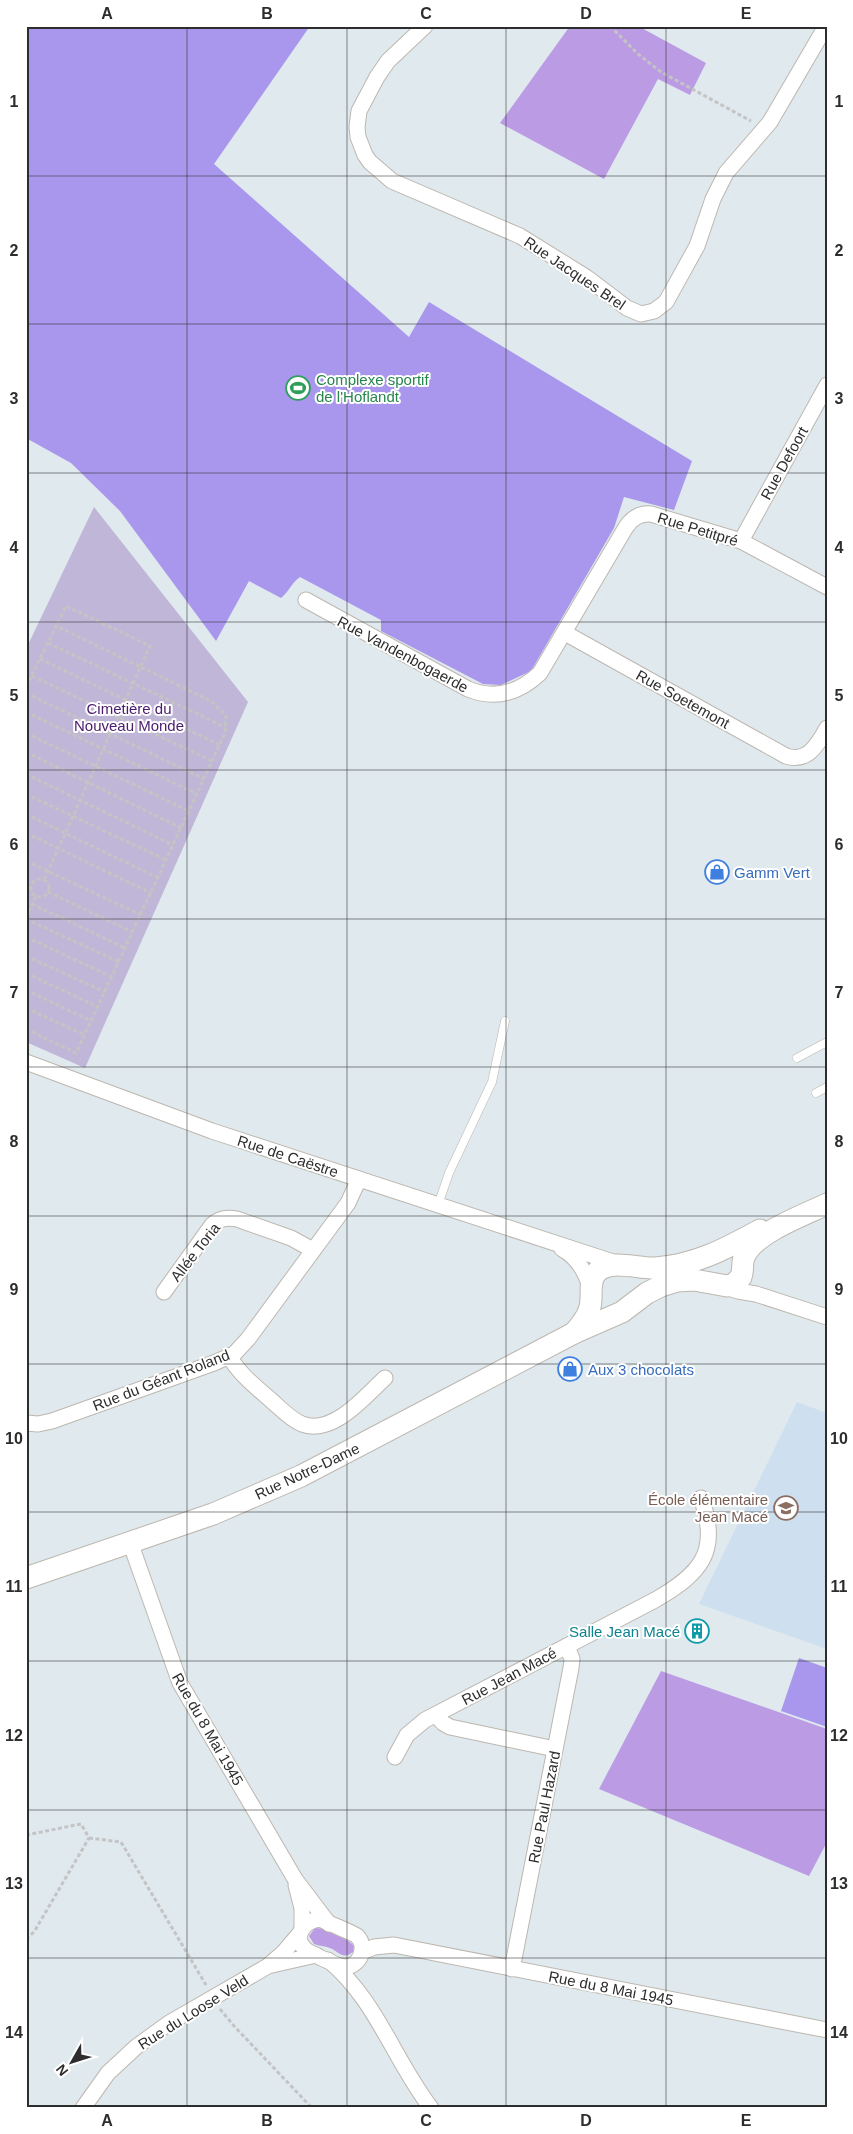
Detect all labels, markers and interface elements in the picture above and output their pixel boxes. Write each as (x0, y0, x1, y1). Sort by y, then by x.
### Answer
text: A (101, 5, 113, 22)
text: B (261, 5, 273, 22)
text: C (420, 5, 432, 22)
text: D (580, 5, 592, 22)
text: E (741, 5, 752, 22)
text: 1 (10, 93, 19, 110)
text: 1 (835, 93, 844, 110)
street label: Rue Jacques Brel (521, 233, 629, 313)
text: 2 (10, 242, 19, 259)
text: 2 (835, 242, 844, 259)
place label: Complexe sportif de l'Hoflandt (316, 371, 429, 405)
sports icon: Complexe sportif de l'Hoflandt (285, 375, 311, 401)
text: 3 (10, 390, 19, 407)
text: 3 (835, 390, 844, 407)
street label: Rue Defoort (757, 423, 811, 502)
street label: Rue Petitpré (656, 509, 740, 549)
text: 4 (10, 539, 19, 556)
text: 4 (835, 539, 844, 556)
street label: Rue Vandenbogaerde (335, 612, 471, 696)
street label: Rue Soetemont (633, 666, 733, 732)
text: 5 (10, 687, 19, 704)
text: 5 (835, 687, 844, 704)
park label: Cimetière du Nouveau Monde (74, 700, 184, 734)
text: 6 (10, 836, 19, 853)
text: 6 (835, 836, 844, 853)
shop icon: Gamm Vert (704, 859, 730, 885)
place label: Gamm Vert (734, 864, 811, 881)
text: 7 (10, 984, 19, 1001)
text: 7 (835, 984, 844, 1001)
street label: Rue de Caëstre (235, 1132, 341, 1180)
text: 8 (10, 1133, 19, 1150)
text: 8 (835, 1133, 844, 1150)
street label: Allée Toria (167, 1219, 224, 1285)
text: 9 (10, 1281, 19, 1298)
text: 9 (835, 1281, 844, 1298)
street label: Rue du Géant Roland (90, 1346, 232, 1414)
shop icon: Aux 3 chocolats (557, 1356, 583, 1382)
place label: Aux 3 chocolats (588, 1361, 694, 1378)
text: 10 (5, 1430, 23, 1447)
text: 10 (830, 1430, 848, 1447)
street label: Rue Notre-Dame (252, 1439, 362, 1503)
place label: École élémentaire Jean Macé (648, 1491, 768, 1525)
school or university icon: École élémentaire Jean Macé (773, 1495, 799, 1521)
text: 11 (6, 1578, 23, 1595)
text: 11 (831, 1578, 848, 1595)
building icon: Salle Jean Macé (684, 1618, 710, 1644)
place label: Salle Jean Macé (569, 1623, 680, 1640)
street label: Rue Jean Macé (459, 1644, 559, 1708)
street label: Rue du 8 Mai 1945 (169, 1670, 247, 1788)
text: 12 (5, 1727, 23, 1744)
text: 12 (830, 1727, 848, 1744)
street label: Rue Paul Hazard (525, 1749, 563, 1865)
text: 13 (5, 1875, 23, 1892)
text: 13 (830, 1875, 848, 1892)
street label: Rue du 8 Mai 1945 (547, 1968, 675, 2008)
street label: Rue du Loose Veld (135, 1971, 251, 2053)
text: 14 (5, 2024, 23, 2041)
text: 14 (830, 2024, 848, 2041)
north arrow (48, 2036, 98, 2086)
text: N (52, 2061, 71, 2079)
text: A (101, 2112, 113, 2129)
text: B (261, 2112, 273, 2129)
text: C (420, 2112, 432, 2129)
text: D (580, 2112, 592, 2129)
text: E (741, 2112, 752, 2129)

